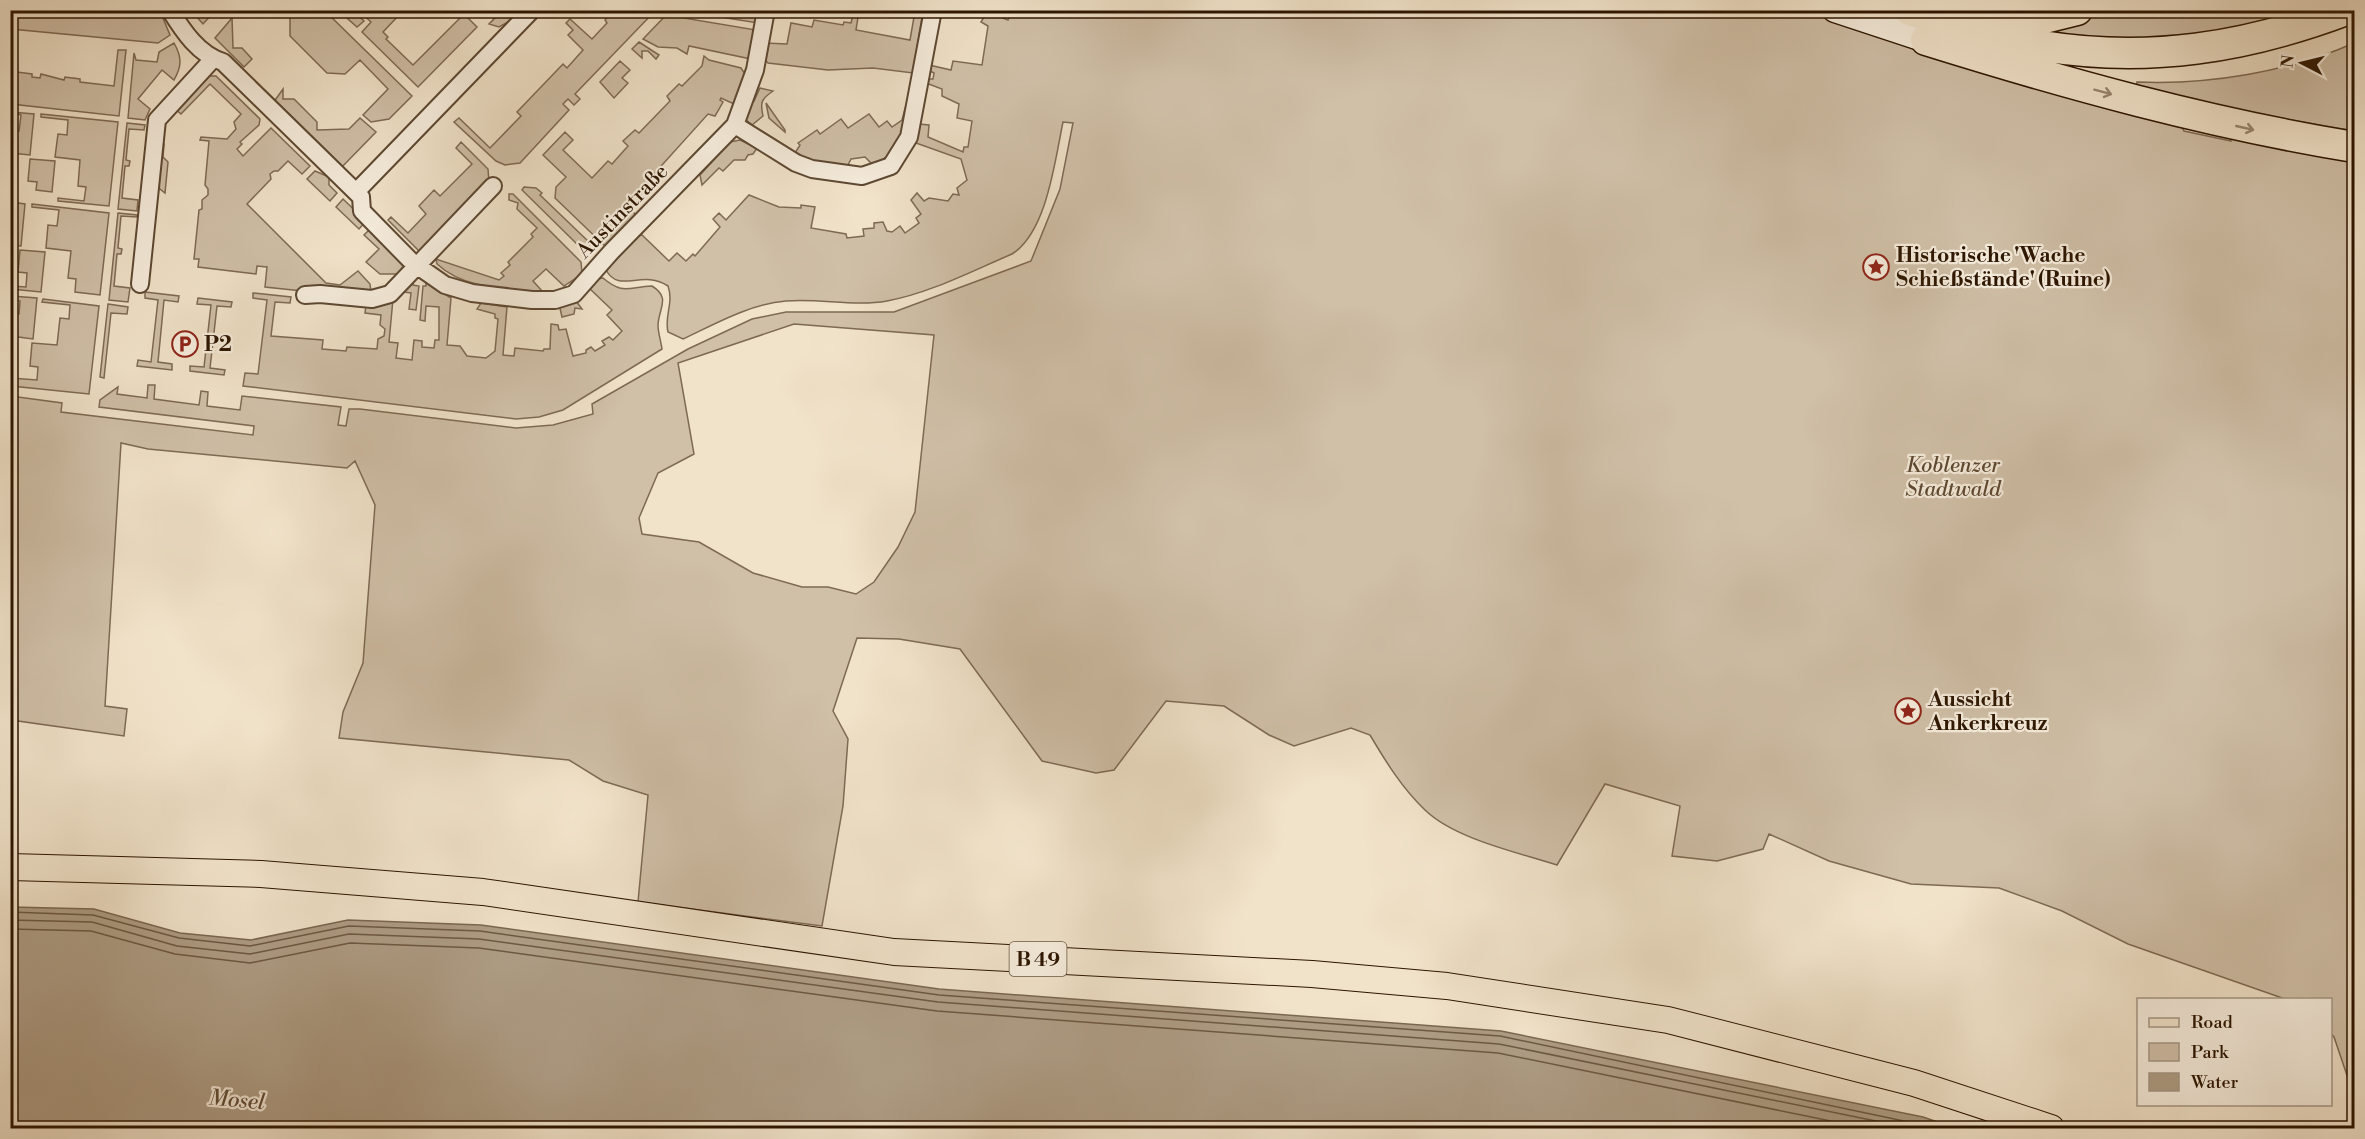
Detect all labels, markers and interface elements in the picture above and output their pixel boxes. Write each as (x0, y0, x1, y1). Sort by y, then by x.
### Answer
north arrow (2272, 33, 2332, 93)
text: N (2277, 53, 2299, 69)
one-way arrow (2093, 87, 2112, 99)
one-way arrow (2235, 123, 2254, 134)
street label: Austinstraße (571, 159, 674, 265)
place label: Historische 'Wache Schießstände' (Ruine) (1896, 243, 2111, 293)
place icon: Historische 'Wache Schießstände' (Ruine) (1861, 252, 1891, 282)
parking icon: P2 (170, 329, 200, 359)
place label: P2 (204, 332, 232, 358)
park label: Koblenzer Stadtwald (1905, 453, 2002, 503)
place label: Aussicht Ankerkreuz (1927, 687, 2048, 737)
place icon: Aussicht Ankerkreuz (1893, 696, 1923, 726)
road number: B 49 (1010, 942, 1066, 976)
legend (2137, 998, 2332, 1106)
text: Road (2191, 1011, 2234, 1034)
text: Park (2191, 1041, 2230, 1064)
text: Water (2190, 1071, 2239, 1094)
water label: Mosel (208, 1085, 266, 1116)

